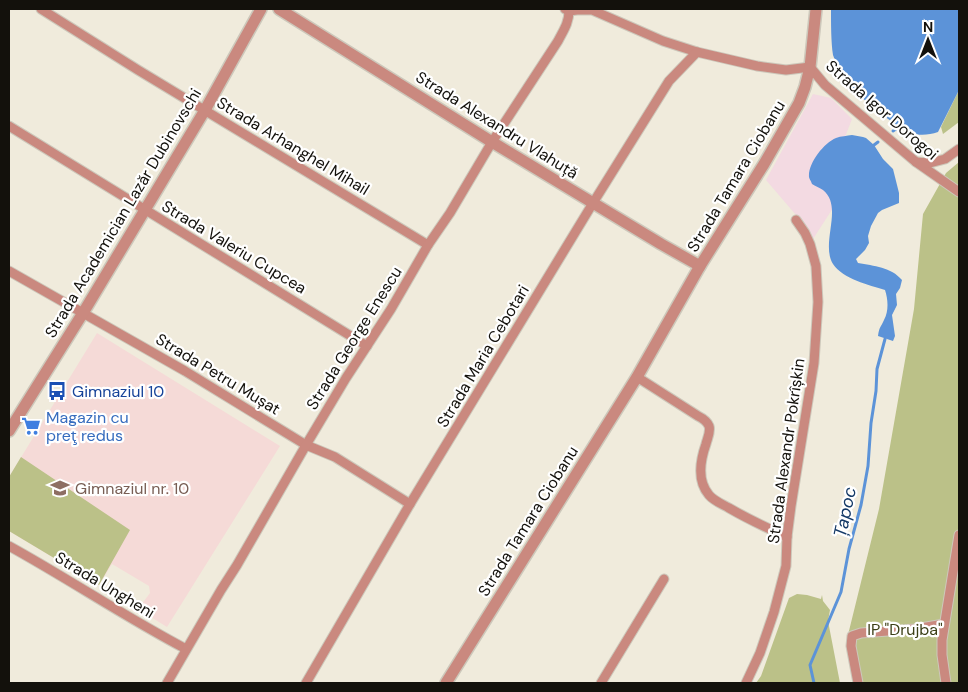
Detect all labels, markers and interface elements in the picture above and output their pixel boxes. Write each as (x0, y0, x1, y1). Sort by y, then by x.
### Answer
north arrow (903, 15, 953, 65)
text: N (923, 18, 933, 36)
street label: Strada Igor Dorogoi (821, 55, 943, 165)
street label: Strada Аlexandru Vlahuță (412, 66, 582, 184)
street label: Strada Academician Lazăr Dubinovschi (40, 84, 206, 342)
street label: Strada Arhanghel Mihail (213, 92, 373, 200)
street label: Strada Tamara Ciobanu (682, 96, 790, 256)
street label: Strada Valeriu Cupcea (158, 195, 310, 299)
street label: Strada George Enescu (301, 262, 407, 414)
street label: Strada Maria Cebotari (432, 281, 534, 431)
street label: Strada Petru Mușat (152, 328, 284, 420)
street label: Strada Alexandr Pokrîșkin (763, 357, 809, 545)
bus stop icon: Gimnaziul 10 (46, 380, 68, 402)
place label: Gimnaziul 10 (72, 381, 164, 402)
place label: Magazin cu preţ redus (46, 407, 129, 446)
supermarket icon: Magazin cu preţ redus (20, 415, 42, 437)
street label: Strada Tamara Ciobanu (473, 442, 583, 600)
school or university icon: Gimnaziul nr. 10 (49, 477, 71, 499)
place label: Gimnaziul nr. 10 (75, 478, 189, 499)
water label: Țapoc (828, 485, 862, 539)
street label: Strada Ungheni (51, 547, 159, 623)
park label: IP "Drujba" (867, 619, 943, 640)

